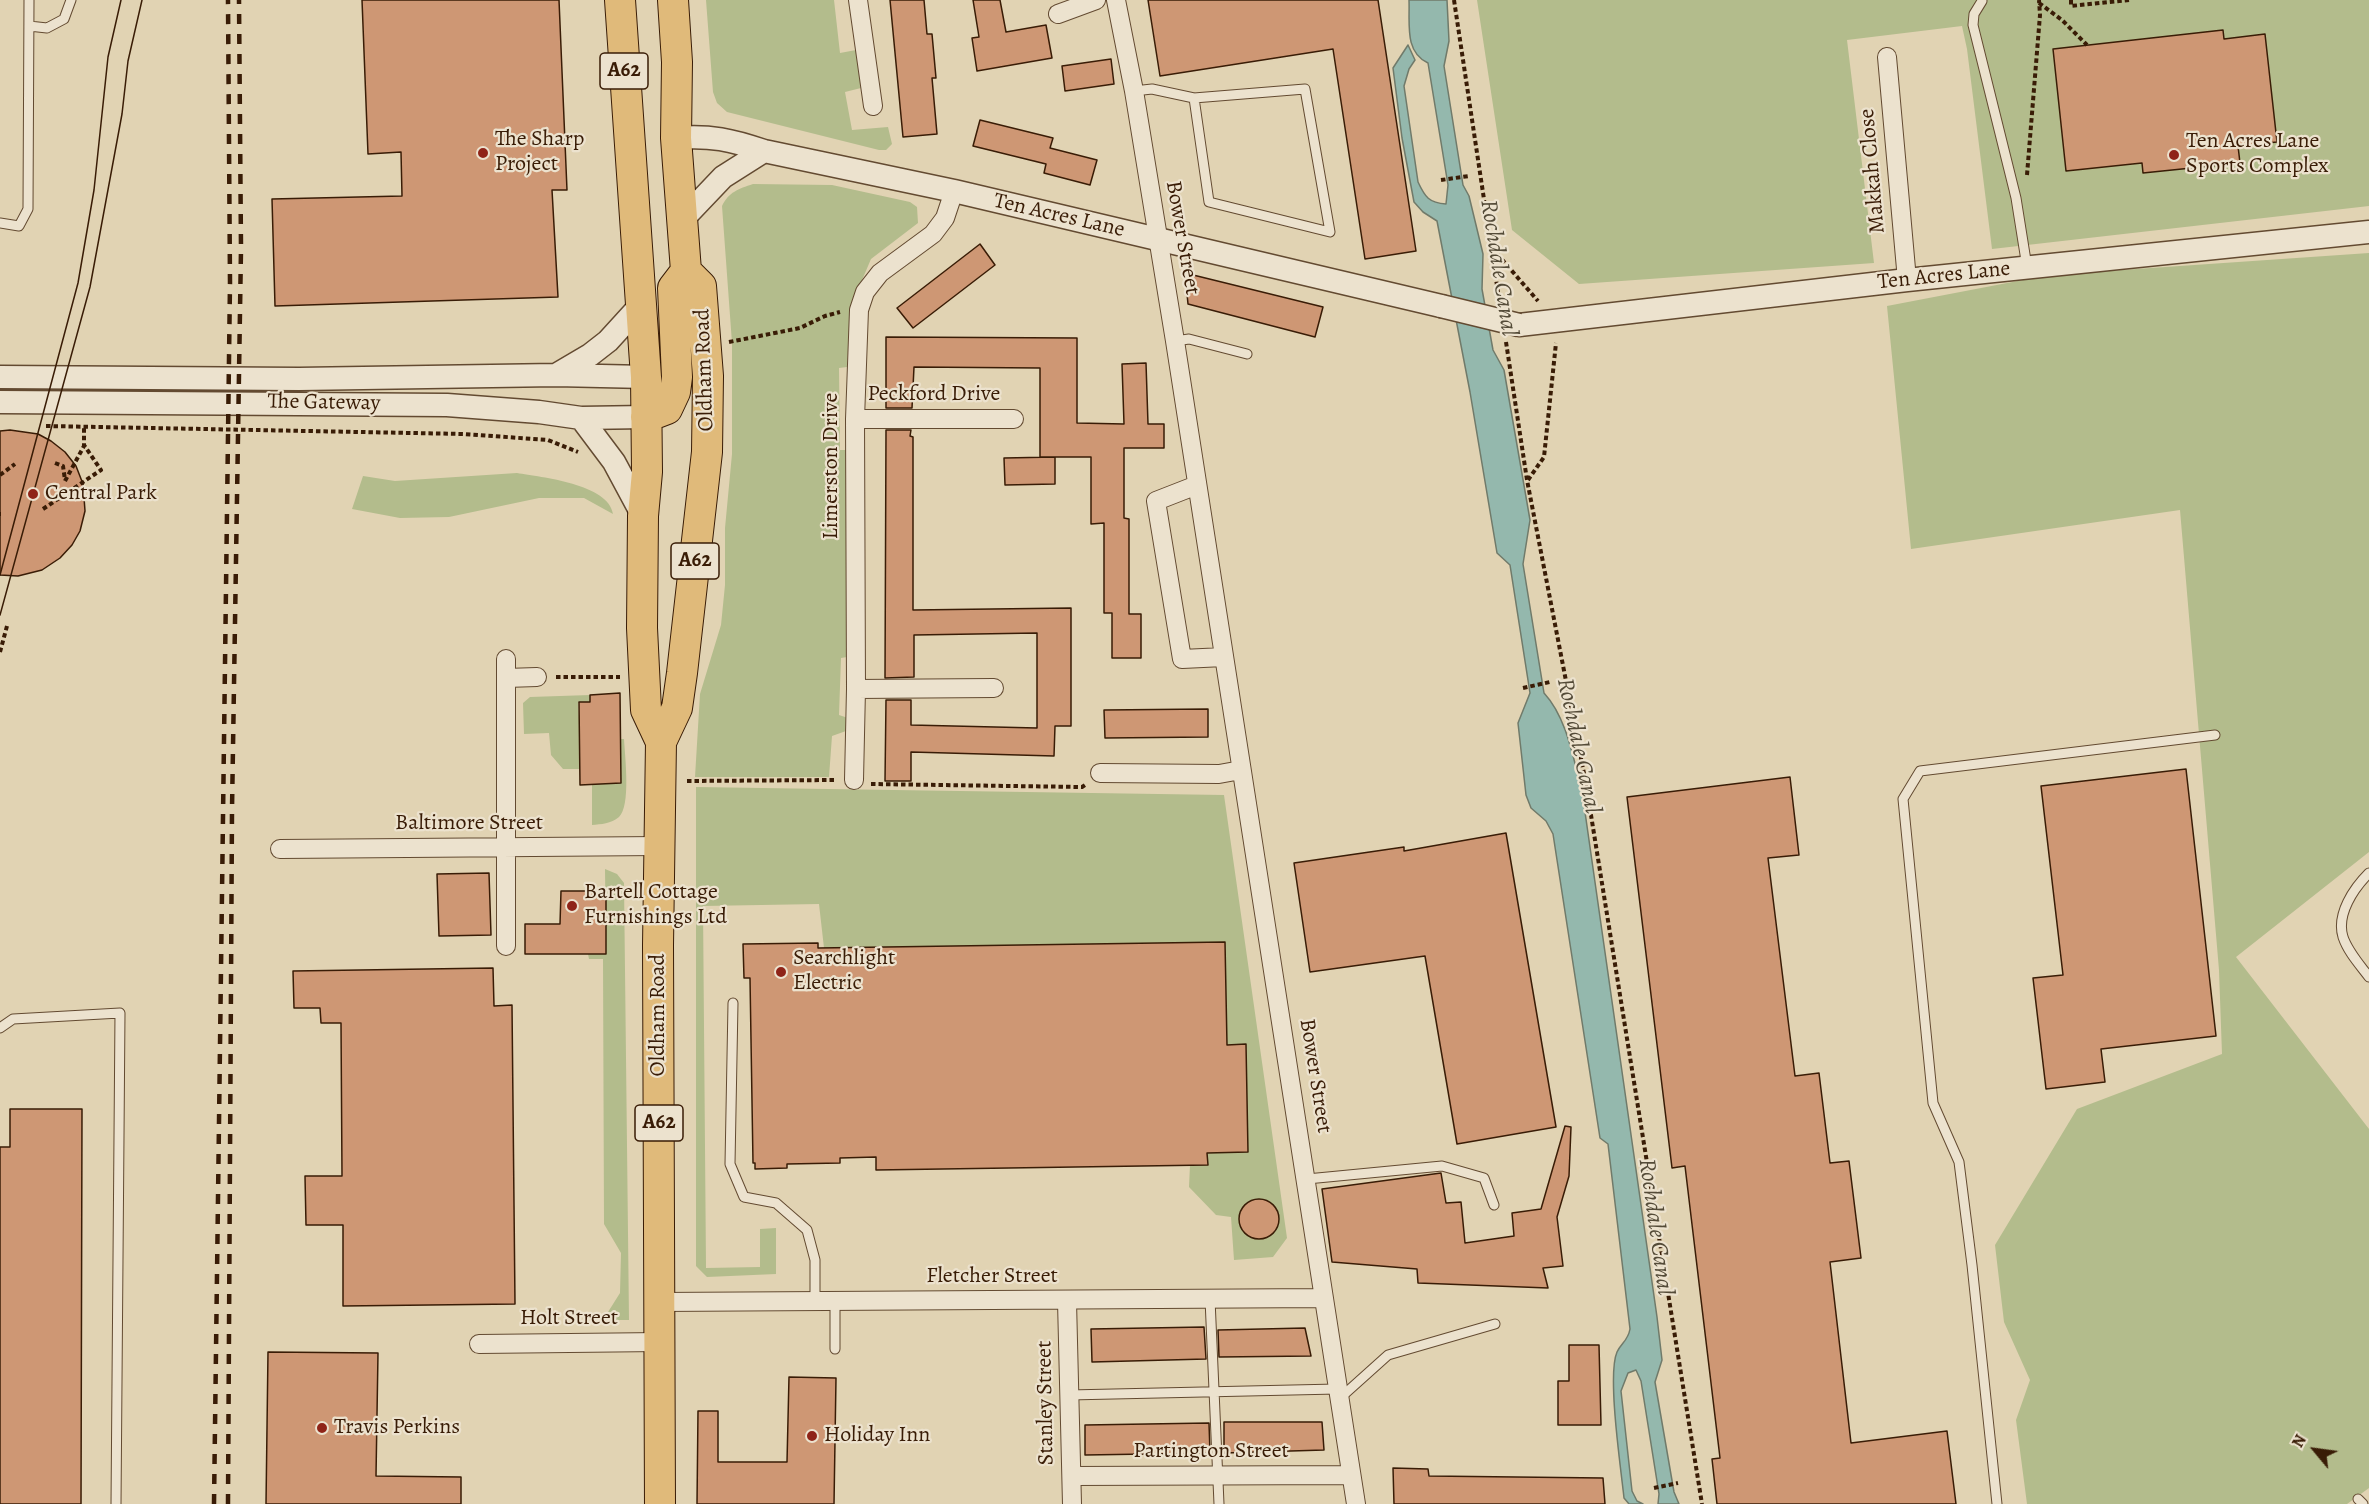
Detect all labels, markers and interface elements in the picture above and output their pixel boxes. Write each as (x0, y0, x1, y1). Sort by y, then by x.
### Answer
road number: A62 (600, 53, 648, 89)
street label: Makkah Close (1854, 107, 1892, 235)
place label: The Sharp Project (495, 127, 584, 178)
place label: Ten Acres Lane Sports Complex (2186, 129, 2329, 180)
marker: The Sharp Project (476, 146, 490, 160)
marker: Ten Acres Lane Sports Complex (2167, 148, 2181, 162)
street label: Bower Street (1159, 179, 1205, 297)
street label: Ten Acres Lane (991, 188, 1127, 244)
water label: Rochdale Canal (1473, 198, 1523, 338)
street label: Ten Acres Lane (1876, 256, 2012, 296)
street label: Oldham Road (690, 308, 720, 432)
street label: Peckford Drive (868, 382, 1000, 408)
street label: The Gateway (267, 389, 381, 417)
street label: Limerston Drive (819, 393, 845, 539)
place label: Central Park (45, 481, 157, 507)
marker: Central Park (26, 487, 40, 501)
road number: A62 (671, 543, 719, 579)
water label: Rochdale Canal (1550, 676, 1606, 816)
street label: Baltimore Street (395, 811, 543, 837)
place label: Bartell Cottage Furnishings Ltd (584, 880, 727, 932)
marker: Bartell Cottage Furnishings Ltd (565, 899, 579, 913)
place label: Searchlight Electric (793, 946, 895, 998)
street label: Oldham Road (646, 954, 672, 1076)
marker: Searchlight Electric (774, 965, 788, 979)
street label: Bower Street (1293, 1017, 1337, 1135)
road number: A62 (635, 1105, 683, 1141)
water label: Rochdale Canal (1631, 1157, 1679, 1297)
street label: Fletcher Street (926, 1264, 1058, 1290)
street label: Holt Street (520, 1306, 618, 1332)
street label: Stanley Street (1032, 1340, 1060, 1466)
place label: Travis Perkins (334, 1415, 460, 1441)
north arrow (2285, 1420, 2345, 1480)
marker: Travis Perkins (315, 1421, 329, 1435)
place label: Holiday Inn (824, 1423, 930, 1449)
marker: Holiday Inn (805, 1429, 819, 1443)
text: N (2287, 1431, 2312, 1452)
street label: Partington Street (1133, 1439, 1289, 1465)

